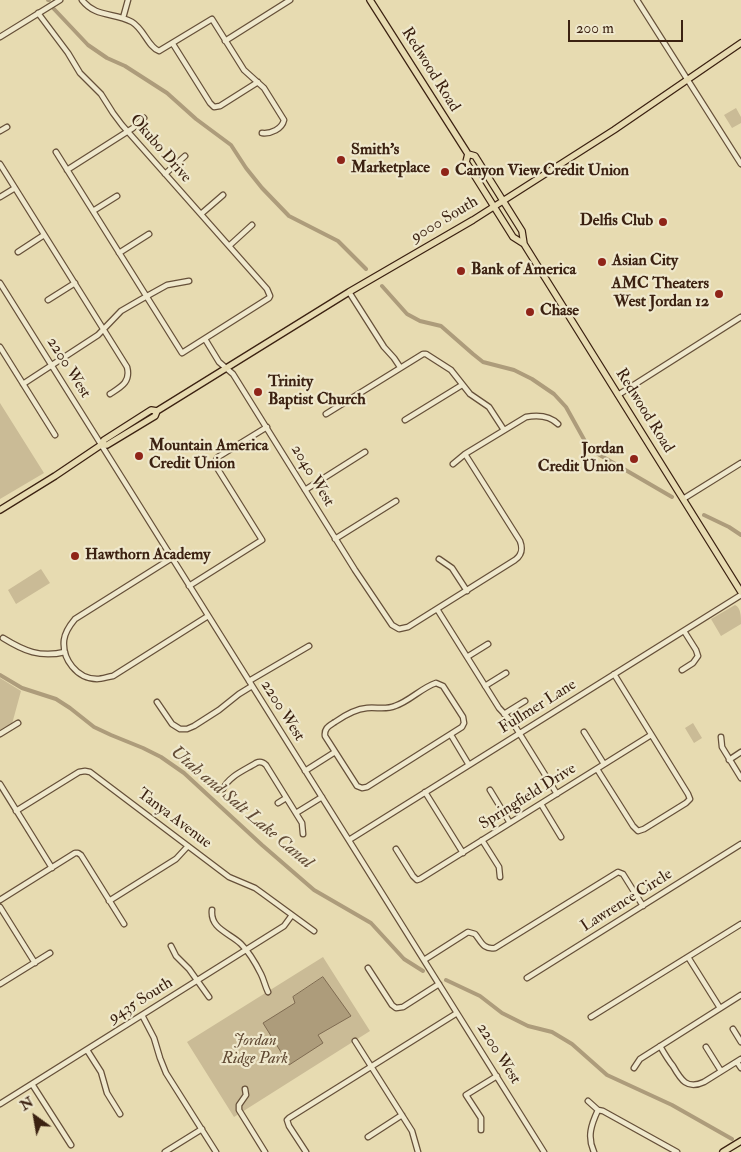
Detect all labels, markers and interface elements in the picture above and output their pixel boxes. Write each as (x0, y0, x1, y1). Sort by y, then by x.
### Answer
scale bar (571, 10, 686, 42)
text: 200 m (576, 19, 614, 38)
street label: Redwood Road (397, 24, 463, 116)
street label: Okubo Drive (125, 111, 195, 187)
place label: Smith's Marketplace (351, 141, 430, 179)
marker: Smith's Marketplace (335, 154, 347, 166)
place label: Canyon View Credit Union (455, 162, 629, 182)
marker: Canyon View Credit Union (439, 166, 451, 178)
street label: 9000 South (408, 193, 482, 247)
place label: Delfis Club (580, 212, 653, 232)
marker: Delfis Club (657, 216, 669, 228)
place label: Asian City (612, 252, 678, 272)
marker: Asian City (596, 256, 608, 268)
place label: Bank of America (471, 261, 576, 281)
marker: Bank of America (455, 265, 467, 277)
place label: AMC Theaters West Jordan 12 (612, 275, 709, 313)
marker: AMC Theaters West Jordan 12 (713, 288, 725, 300)
place label: Chase (540, 302, 579, 322)
marker: Chase (524, 306, 536, 318)
street label: 2200 West (42, 334, 94, 402)
street label: Redwood Road (611, 365, 677, 457)
place label: Trinity Baptist Church (268, 373, 366, 411)
marker: Trinity Baptist Church (252, 386, 264, 398)
place label: Mountain America Credit Union (149, 437, 268, 475)
place label: Jordan Credit Union (538, 440, 624, 478)
street label: 2040 West (286, 442, 338, 510)
marker: Mountain America Credit Union (133, 450, 145, 462)
marker: Jordan Credit Union (628, 453, 640, 465)
place label: Hawthorn Academy (85, 546, 210, 566)
marker: Hawthorn Academy (69, 550, 81, 562)
street label: Fullmer Lane (496, 676, 580, 738)
street label: 2200 West (256, 677, 308, 745)
water label: Utah and Salt Lake Canal (165, 742, 317, 874)
street label: Springfield Drive (476, 760, 580, 834)
street label: Tanya Avenue (133, 785, 215, 853)
street label: Lawrence Circle (578, 865, 676, 937)
street label: 9435 South (105, 974, 177, 1028)
street label: 2200 West (472, 1020, 524, 1088)
park label: Jordan Ridge Park (222, 1032, 288, 1070)
north arrow (10, 1092, 60, 1142)
text: N (17, 1093, 37, 1114)

